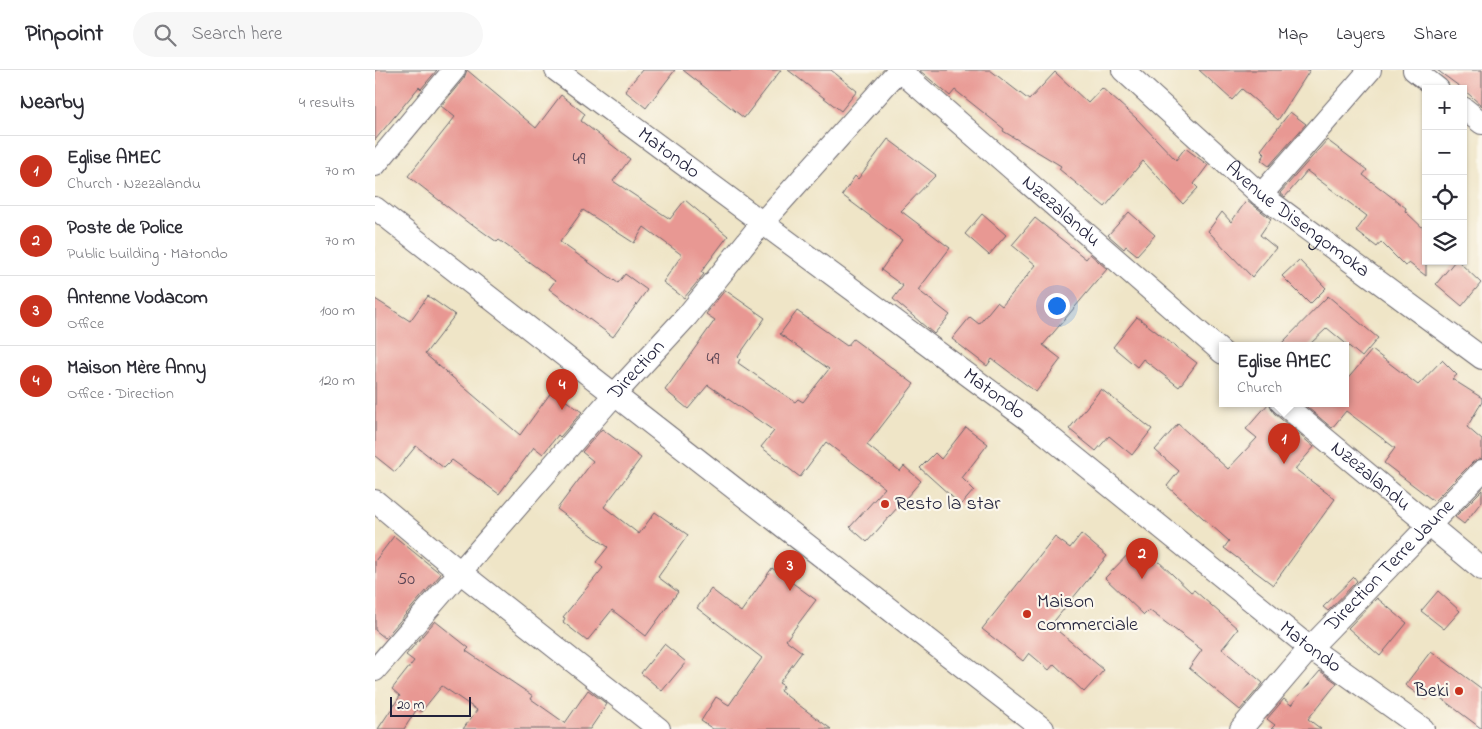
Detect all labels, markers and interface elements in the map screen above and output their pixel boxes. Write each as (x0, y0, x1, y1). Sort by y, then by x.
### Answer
search box (133, 12, 483, 57)
text: Pinpoint (25, 17, 103, 52)
icon: search (151, 21, 179, 49)
text: Search here (191, 21, 282, 48)
text: Map (1278, 22, 1308, 48)
text: Layers (1336, 22, 1386, 48)
text: Share (1414, 22, 1457, 48)
map controls (1422, 85, 1467, 265)
button: + (1422, 85, 1467, 130)
text: Nearby (20, 88, 84, 118)
text: 4 results (299, 91, 355, 115)
street label: Matondo (631, 120, 706, 186)
button: − (1422, 130, 1467, 175)
text: Eglise AMEC (67, 145, 161, 172)
house number: 49 (573, 147, 586, 173)
street label: Avenue Disengomoka (1218, 154, 1376, 285)
text: 1 (33, 159, 39, 183)
text: 70 m (325, 159, 355, 183)
street label: Nzezalandu (1015, 169, 1107, 254)
text: Church · Nzezalandu (67, 172, 201, 196)
button: locate (1422, 175, 1467, 220)
text: Poste de Police (67, 215, 183, 242)
button: layers (1422, 220, 1467, 265)
text: 2 (32, 229, 40, 253)
text: 70 m (325, 229, 355, 253)
text: Public building · Matondo (67, 242, 228, 266)
text: Antenne Vodacom (67, 285, 208, 312)
your location (1044, 293, 1070, 319)
text: 3 (33, 299, 39, 323)
text: 100 m (320, 299, 355, 323)
text: Office (67, 312, 104, 336)
street label: Direction (601, 334, 672, 408)
popup (1219, 342, 1349, 407)
house number: 49 (707, 347, 720, 373)
text: Eglise AMEC (1237, 349, 1331, 376)
text: Maison Mère Anny (67, 355, 206, 382)
street label: Matondo (957, 361, 1032, 427)
text: 4 (33, 369, 39, 393)
text: 120 m (319, 369, 355, 393)
pin: 4 (546, 369, 578, 410)
text: Church (1237, 376, 1282, 400)
text: Office · Direction (67, 382, 174, 406)
pin: 1 (1268, 423, 1300, 464)
street label: Nzezalandu (1324, 434, 1417, 519)
place label: Resto la star (895, 490, 1001, 519)
street label: Direction Terre Jaune (1318, 493, 1461, 640)
marker: Resto la star (879, 498, 891, 510)
pin: 2 (1126, 538, 1158, 579)
pin: 3 (774, 550, 806, 591)
house number: 50 (397, 567, 415, 593)
place label: Maison commerciale (1037, 588, 1138, 640)
marker: Maison commerciale (1021, 608, 1033, 620)
street label: Matondo (1273, 614, 1347, 680)
place label: Beki (1413, 677, 1449, 706)
marker: Beki (1453, 685, 1465, 697)
scale bar (390, 694, 471, 717)
text: 20 m (397, 695, 424, 716)

